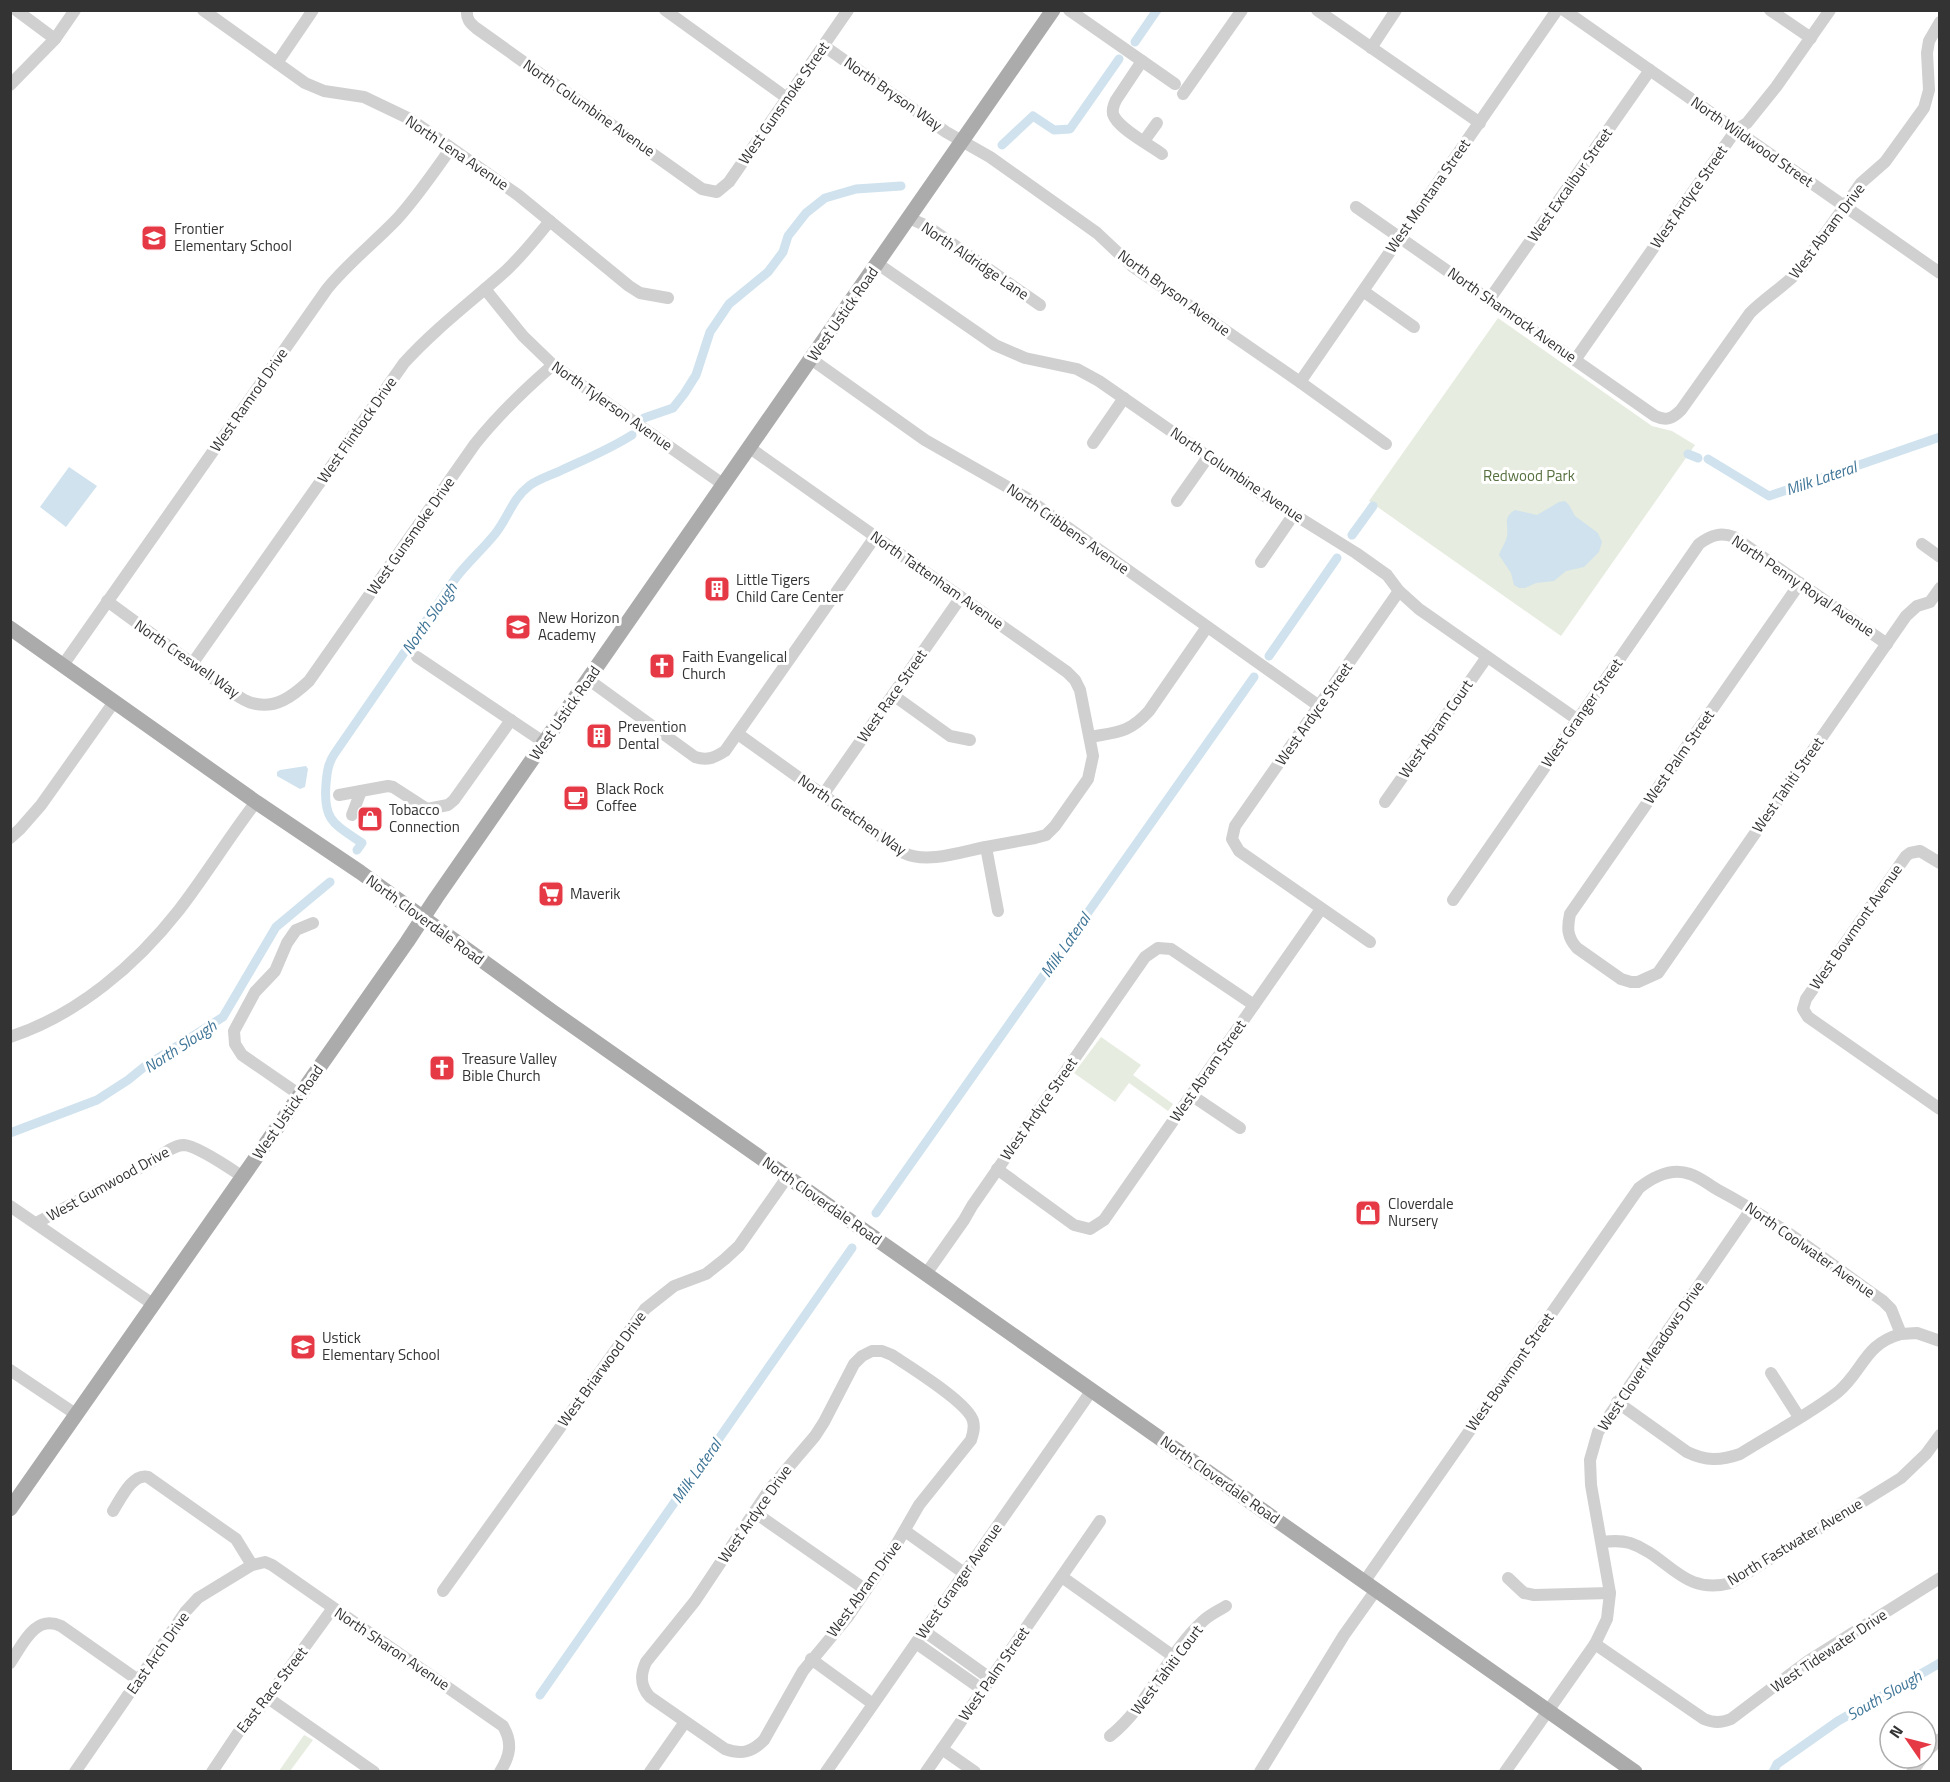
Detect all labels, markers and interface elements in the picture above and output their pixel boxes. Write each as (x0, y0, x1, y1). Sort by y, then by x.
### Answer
street label: West Gunsmoke Street (732, 36, 835, 169)
street label: North Bryson Way (839, 51, 947, 136)
street label: North Columbine Avenue (518, 53, 660, 162)
street label: North Wildwood Street (1686, 91, 1819, 193)
street label: North Lena Avenue (401, 109, 514, 196)
street label: West Excalibur Street (1522, 122, 1618, 247)
street label: West Montana Street (1379, 133, 1476, 258)
street label: West Ardyce Street (1644, 140, 1733, 253)
street label: West Abram Drive (1783, 178, 1870, 283)
street label: North Aldridge Lane (917, 216, 1034, 305)
place label: Frontier Elementary School (174, 217, 292, 257)
school or university icon: Frontier Elementary School (139, 223, 169, 253)
street label: North Bryson Avenue (1113, 244, 1235, 341)
street label: North Shamrock Avenue (1443, 261, 1582, 368)
street label: West Ustick Road (801, 262, 884, 366)
street label: West Ramrod Drive (204, 343, 293, 456)
street label: North Tylerson Avenue (547, 355, 678, 456)
street label: West Flintlock Drive (311, 372, 402, 488)
street label: North Columbine Avenue (1166, 421, 1309, 528)
water label: Milk Lateral (1782, 454, 1861, 501)
park label: Redwood Park (1483, 464, 1575, 487)
street label: West Gunsmoke Drive (361, 472, 460, 599)
street label: North Cribbens Avenue (1002, 478, 1134, 580)
street label: North Tattenham Avenue (866, 525, 1009, 634)
street label: North Penny Royal Avenue (1727, 529, 1879, 642)
place label: Little Tigers Child Care Center (736, 568, 843, 608)
building icon: Little Tigers Child Care Center (702, 574, 732, 604)
water label: North Slough (396, 577, 463, 659)
place label: New Horizon Academy (538, 606, 620, 646)
school or university icon: New Horizon Academy (503, 612, 533, 642)
street label: North Creswell Way (130, 614, 245, 704)
street label: West Race Street (851, 644, 933, 747)
place label: Faith Evangelical Church (682, 645, 787, 685)
church icon: Faith Evangelical Church (647, 651, 677, 681)
street label: West Granger Street (1535, 653, 1628, 772)
street label: West Ardyce Street (1269, 657, 1358, 770)
street label: West Ustick Road (523, 661, 606, 765)
street label: West Abram Court (1393, 674, 1479, 783)
street label: West Palm Street (1638, 704, 1720, 809)
place label: Prevention Dental (618, 715, 687, 755)
building icon: Prevention Dental (584, 721, 614, 751)
street label: West Tahiti Street (1746, 732, 1830, 837)
street label: North Gretchen Way (793, 768, 911, 861)
place label: Black Rock Coffee (596, 777, 664, 817)
cafe icon: Black Rock Coffee (561, 783, 591, 813)
place label: Tobacco Connection (389, 798, 460, 838)
shop icon: Tobacco Connection (355, 804, 385, 834)
street label: West Bowmont Avenue (1804, 859, 1908, 994)
street label: North Cloverdale Road (361, 869, 489, 970)
supermarket icon: Maverik (536, 879, 566, 909)
place label: Maverik (570, 882, 620, 905)
water label: Milk Lateral (1034, 907, 1097, 982)
water label: North Slough (139, 1013, 222, 1078)
street label: West Abram Street (1164, 1014, 1252, 1127)
place label: Treasure Valley Bible Church (462, 1047, 557, 1087)
street label: West Ardyce Street (994, 1052, 1083, 1165)
church icon: Treasure Valley Bible Church (427, 1053, 457, 1083)
street label: West Ustick Road (246, 1060, 329, 1164)
street label: West Gumwood Drive (42, 1140, 173, 1227)
street label: North Cloverdale Road (758, 1151, 887, 1250)
place label: Cloverdale Nursery (1388, 1192, 1454, 1232)
street label: North Coolwater Avenue (1741, 1196, 1880, 1303)
shop icon: Cloverdale Nursery (1353, 1198, 1383, 1228)
street label: West Clover Meadows Drive (1592, 1276, 1709, 1435)
street label: West Briarwood Drive (552, 1306, 651, 1431)
street label: West Bowmont Street (1460, 1307, 1560, 1436)
place label: Ustick Elementary School (322, 1326, 440, 1366)
school or university icon: Ustick Elementary School (288, 1332, 318, 1362)
street label: North Cloverdale Road (1156, 1430, 1285, 1529)
water label: Milk Lateral (665, 1433, 728, 1508)
street label: West Ardyce Drive (712, 1460, 797, 1568)
street label: North Fastwater Avenue (1723, 1492, 1867, 1591)
street label: West Granger Avenue (910, 1518, 1007, 1643)
street label: West Abram Drive (821, 1536, 906, 1642)
street label: North Sharon Avenue (330, 1601, 455, 1696)
street label: West Tidewater Drive (1766, 1603, 1891, 1698)
street label: East Arch Drive (121, 1607, 195, 1699)
street label: West Tahiti Court (1125, 1619, 1209, 1720)
street label: West Palm Street (953, 1621, 1035, 1726)
street label: East Race Street (230, 1641, 313, 1738)
water label: South Slough (1842, 1663, 1927, 1726)
north arrow (1878, 1710, 1938, 1770)
text: N (1883, 1720, 1909, 1743)

